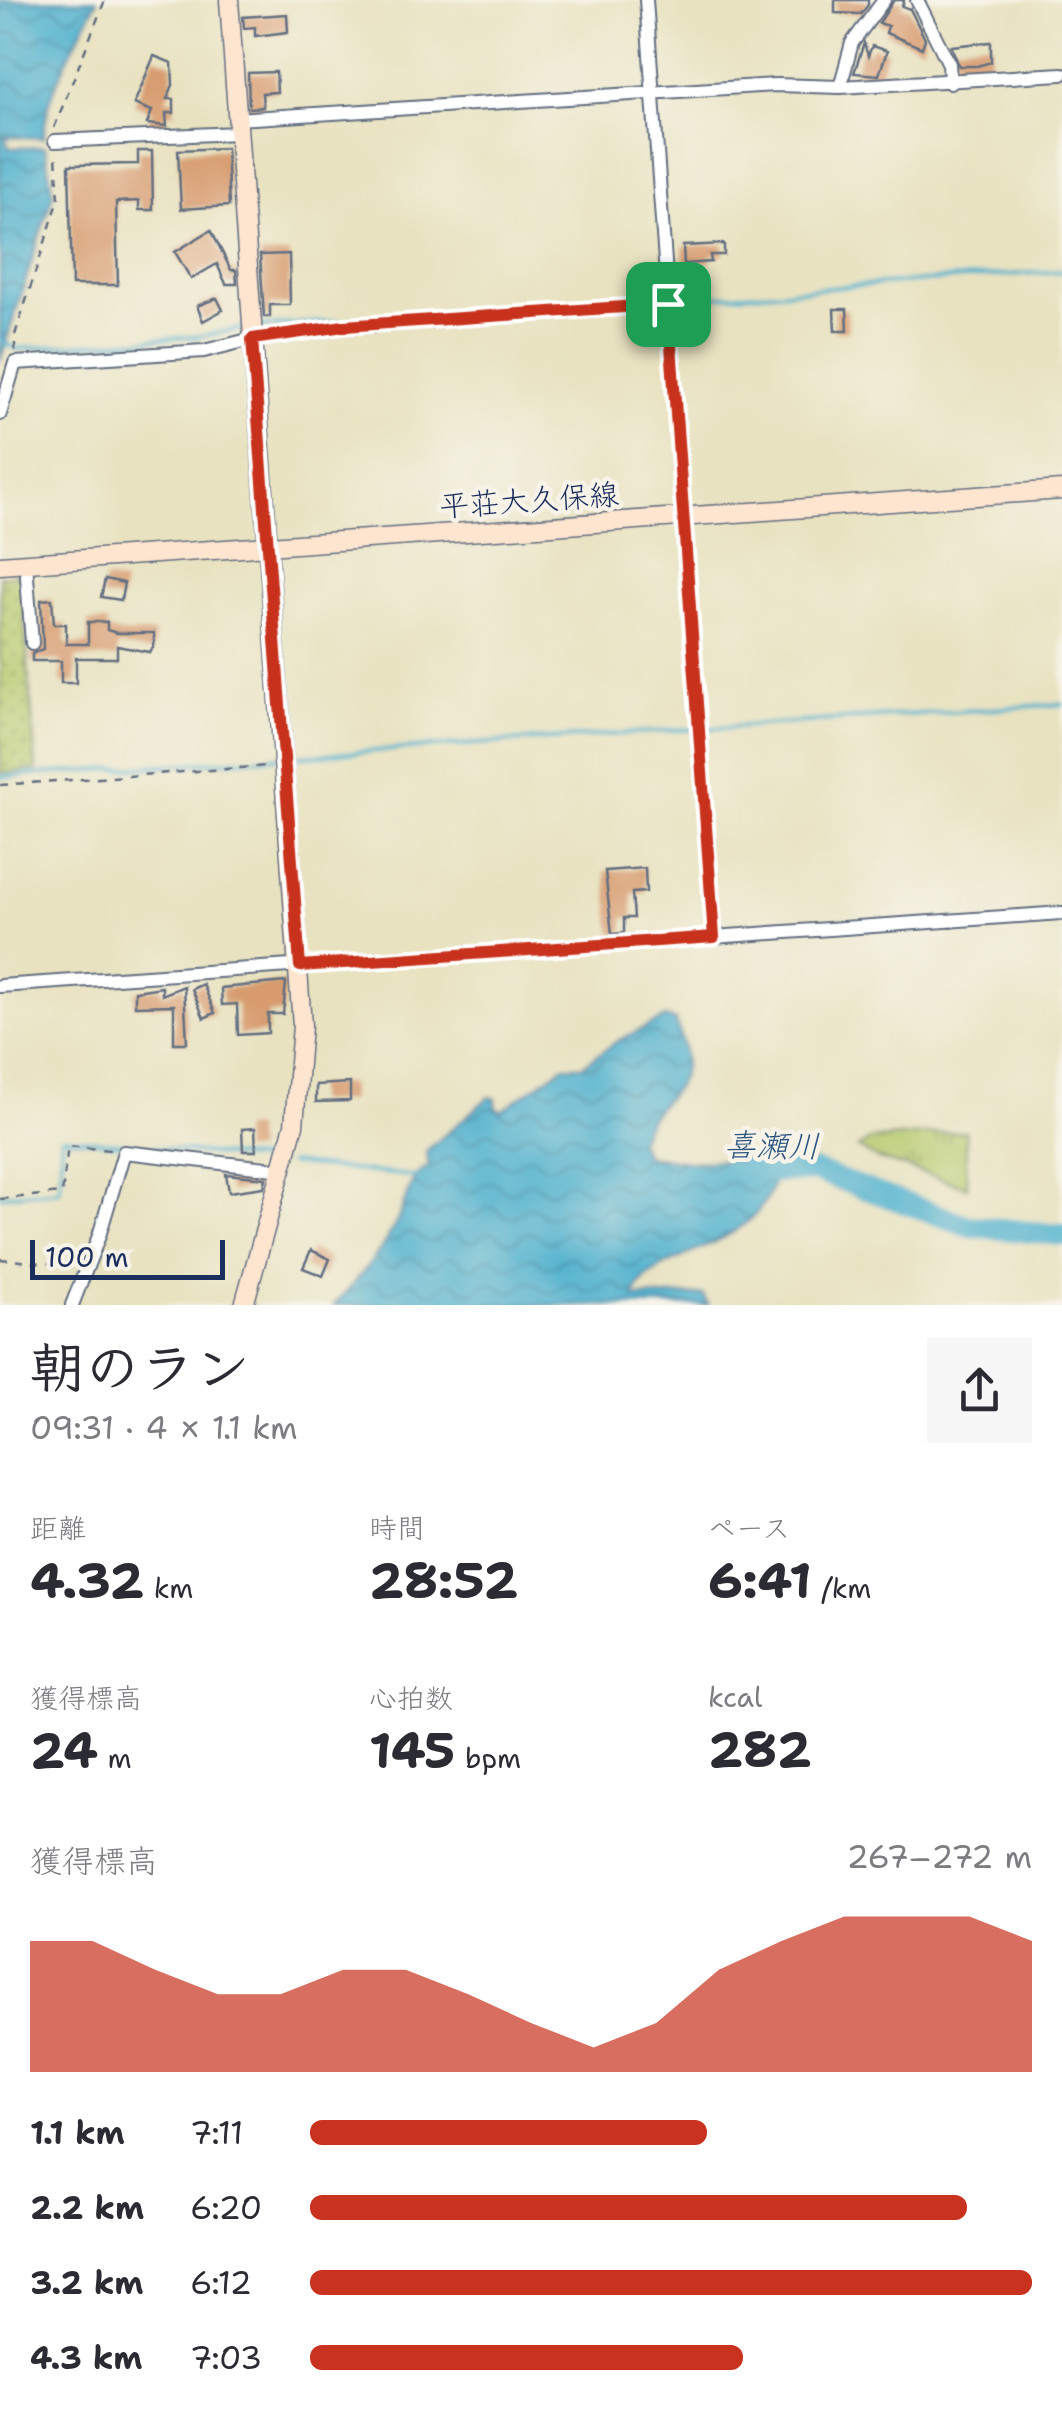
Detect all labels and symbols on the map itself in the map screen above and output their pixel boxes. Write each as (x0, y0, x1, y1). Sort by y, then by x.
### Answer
pin (626, 262, 711, 347)
street label: 平荘大久保線 (438, 473, 620, 527)
water label: 喜瀬川 (724, 1123, 820, 1167)
scale bar (30, 1235, 225, 1280)

